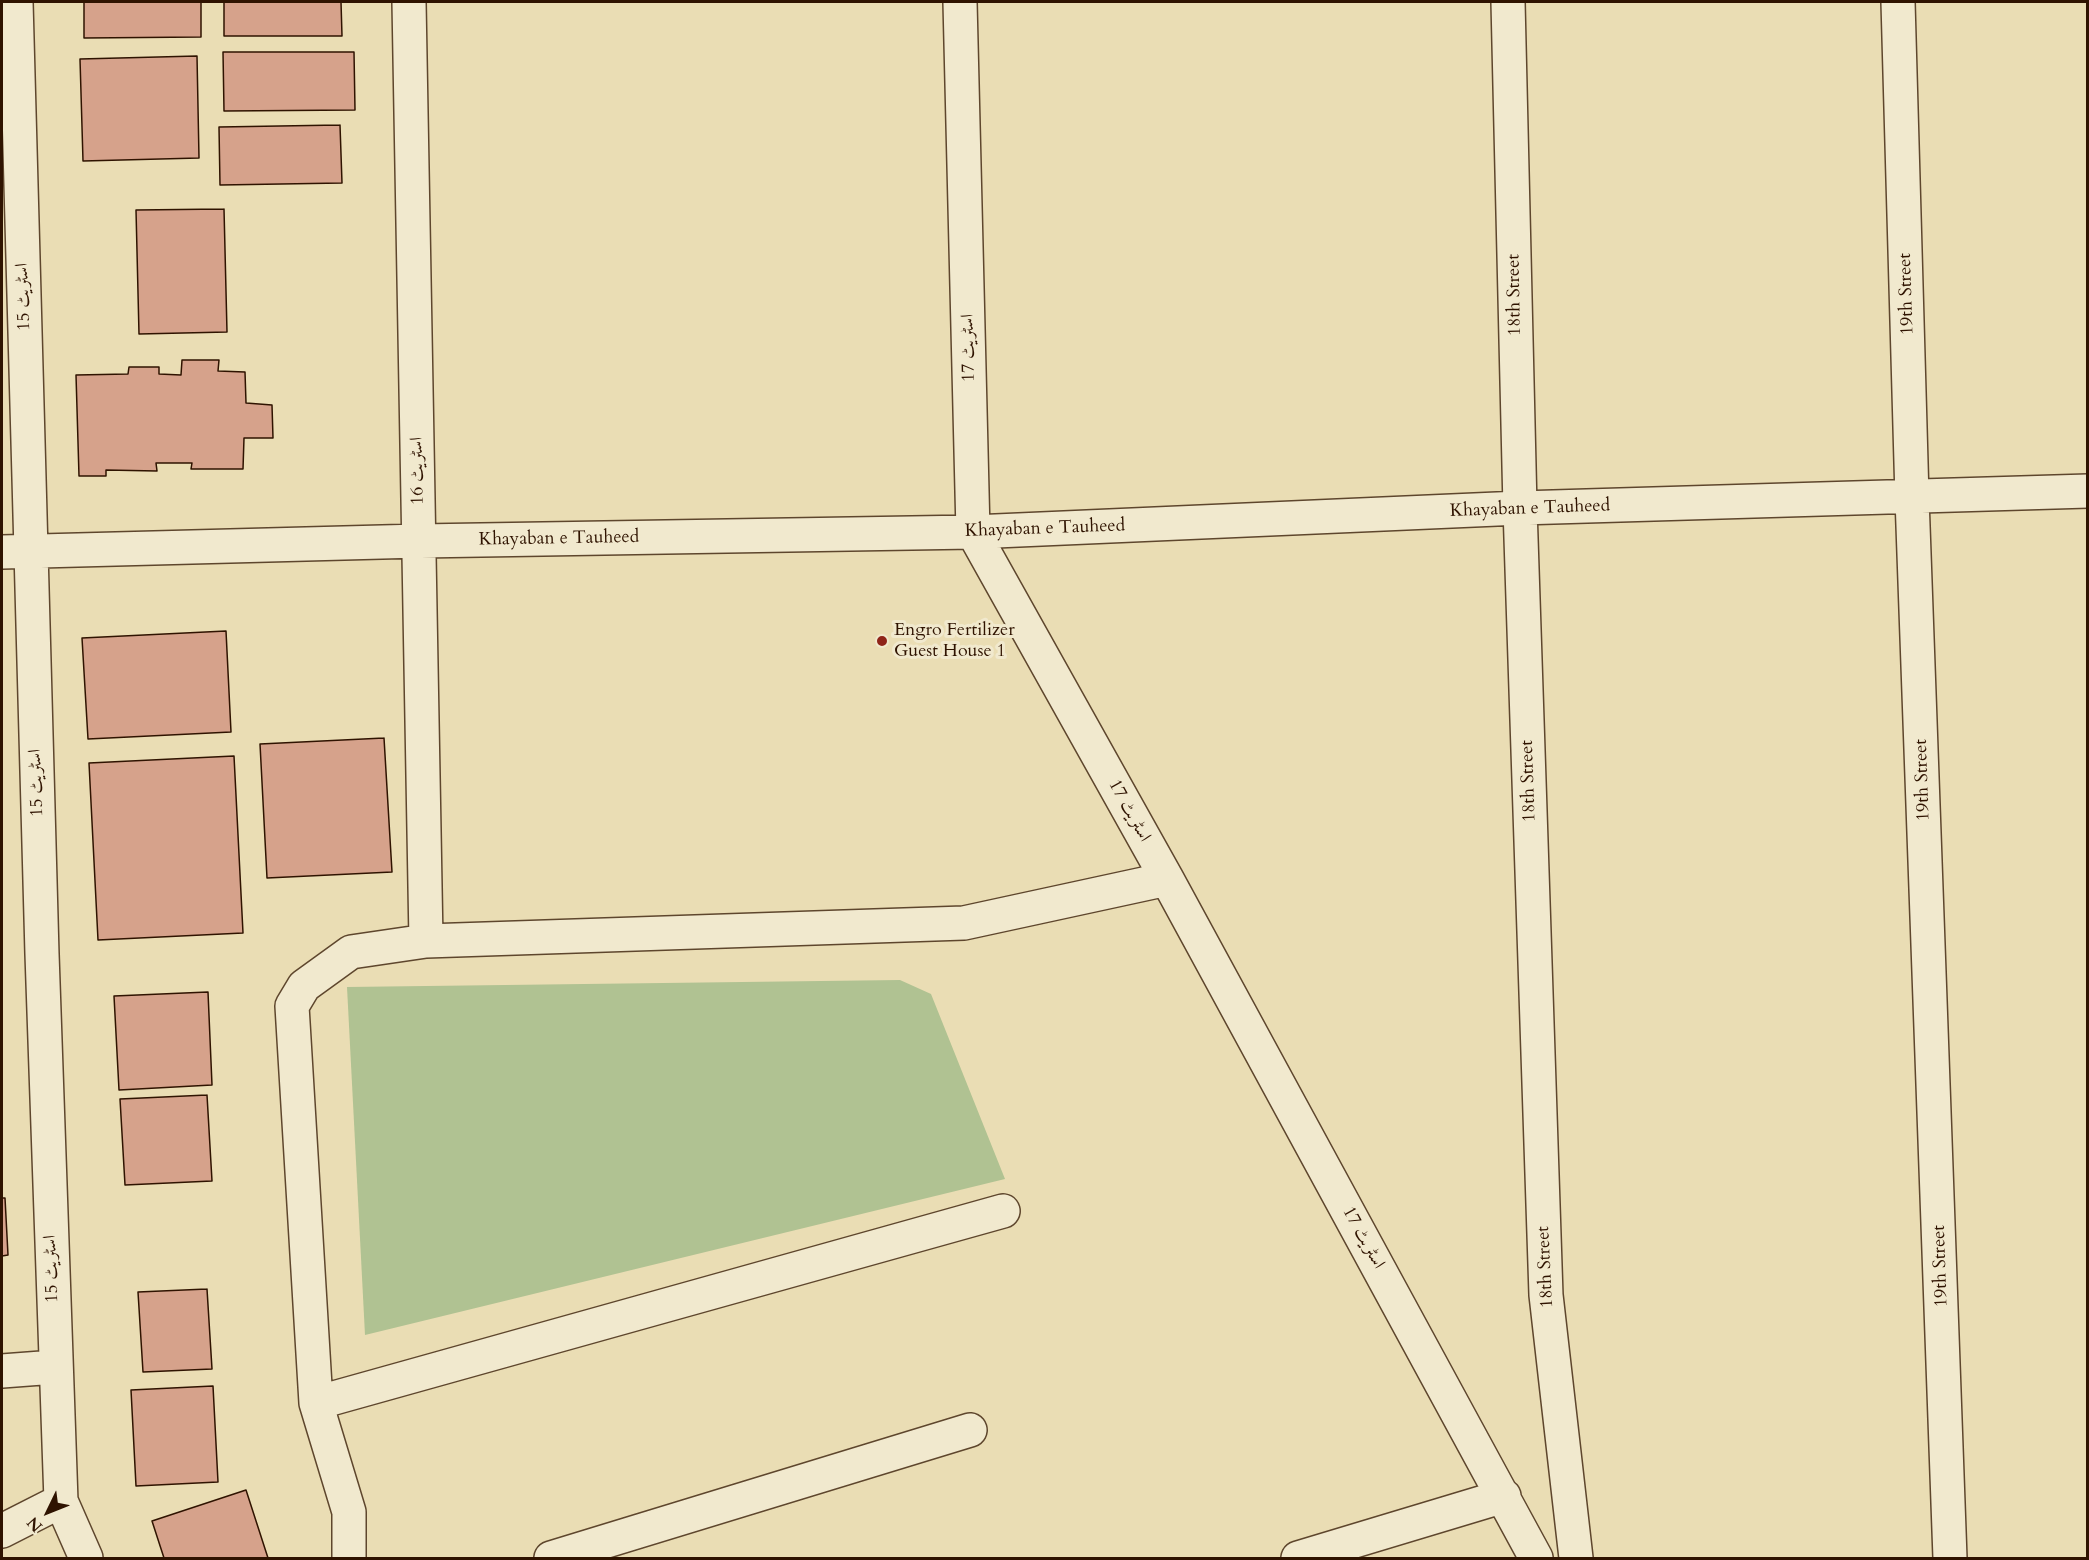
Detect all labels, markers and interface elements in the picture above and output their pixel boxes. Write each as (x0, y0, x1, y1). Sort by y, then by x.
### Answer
street label: 19th Street (1895, 253, 1919, 335)
street label: 18th Street (1503, 254, 1527, 336)
street label: اسٹریٹ 15 (12, 263, 36, 331)
street label: اسٹریٹ 17 (958, 314, 980, 382)
street label: اسٹریٹ 16 (407, 437, 429, 505)
street label: Khayaban e Tauheed (1449, 495, 1611, 523)
street label: Khayaban e Tauheed (964, 515, 1126, 543)
street label: Khayaban e Tauheed (479, 527, 639, 551)
place label: Engro Fertilizer Guest House 1 (894, 620, 1015, 662)
marker: Engro Fertilizer Guest House 1 (875, 634, 889, 648)
street label: 19th Street (1911, 739, 1935, 821)
street label: 18th Street (1517, 740, 1541, 822)
street label: اسٹریٹ 15 (25, 749, 49, 817)
street label: اسٹریٹ 17 (1103, 776, 1155, 846)
street label: اسٹریٹ 17 (1337, 1203, 1389, 1273)
street label: 18th Street (1533, 1225, 1559, 1309)
street label: 19th Street (1929, 1225, 1953, 1307)
street label: اسٹریٹ 15 (40, 1235, 64, 1303)
north arrow (18, 1482, 78, 1542)
text: N (22, 1512, 48, 1537)

